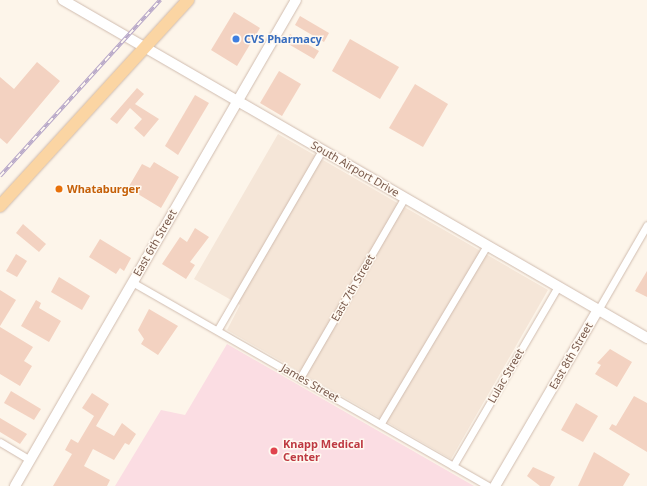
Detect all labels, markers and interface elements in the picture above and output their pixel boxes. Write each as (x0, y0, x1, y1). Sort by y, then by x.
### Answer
place label: CVS Pharmacy (244, 32, 322, 46)
marker: CVS Pharmacy (231, 34, 241, 44)
street label: South Airport Drive (309, 138, 401, 200)
place label: Whataburger (67, 182, 140, 196)
marker: Whataburger (54, 184, 64, 194)
street label: East 6th Street (131, 207, 179, 279)
street label: East 7th Street (329, 252, 377, 324)
street label: East 8th Street (547, 320, 595, 392)
street label: Lulac Street (485, 347, 527, 405)
street label: James Street (279, 361, 341, 405)
place label: Knapp Medical Center (283, 438, 364, 464)
marker: Knapp Medical Center (268, 445, 280, 457)

